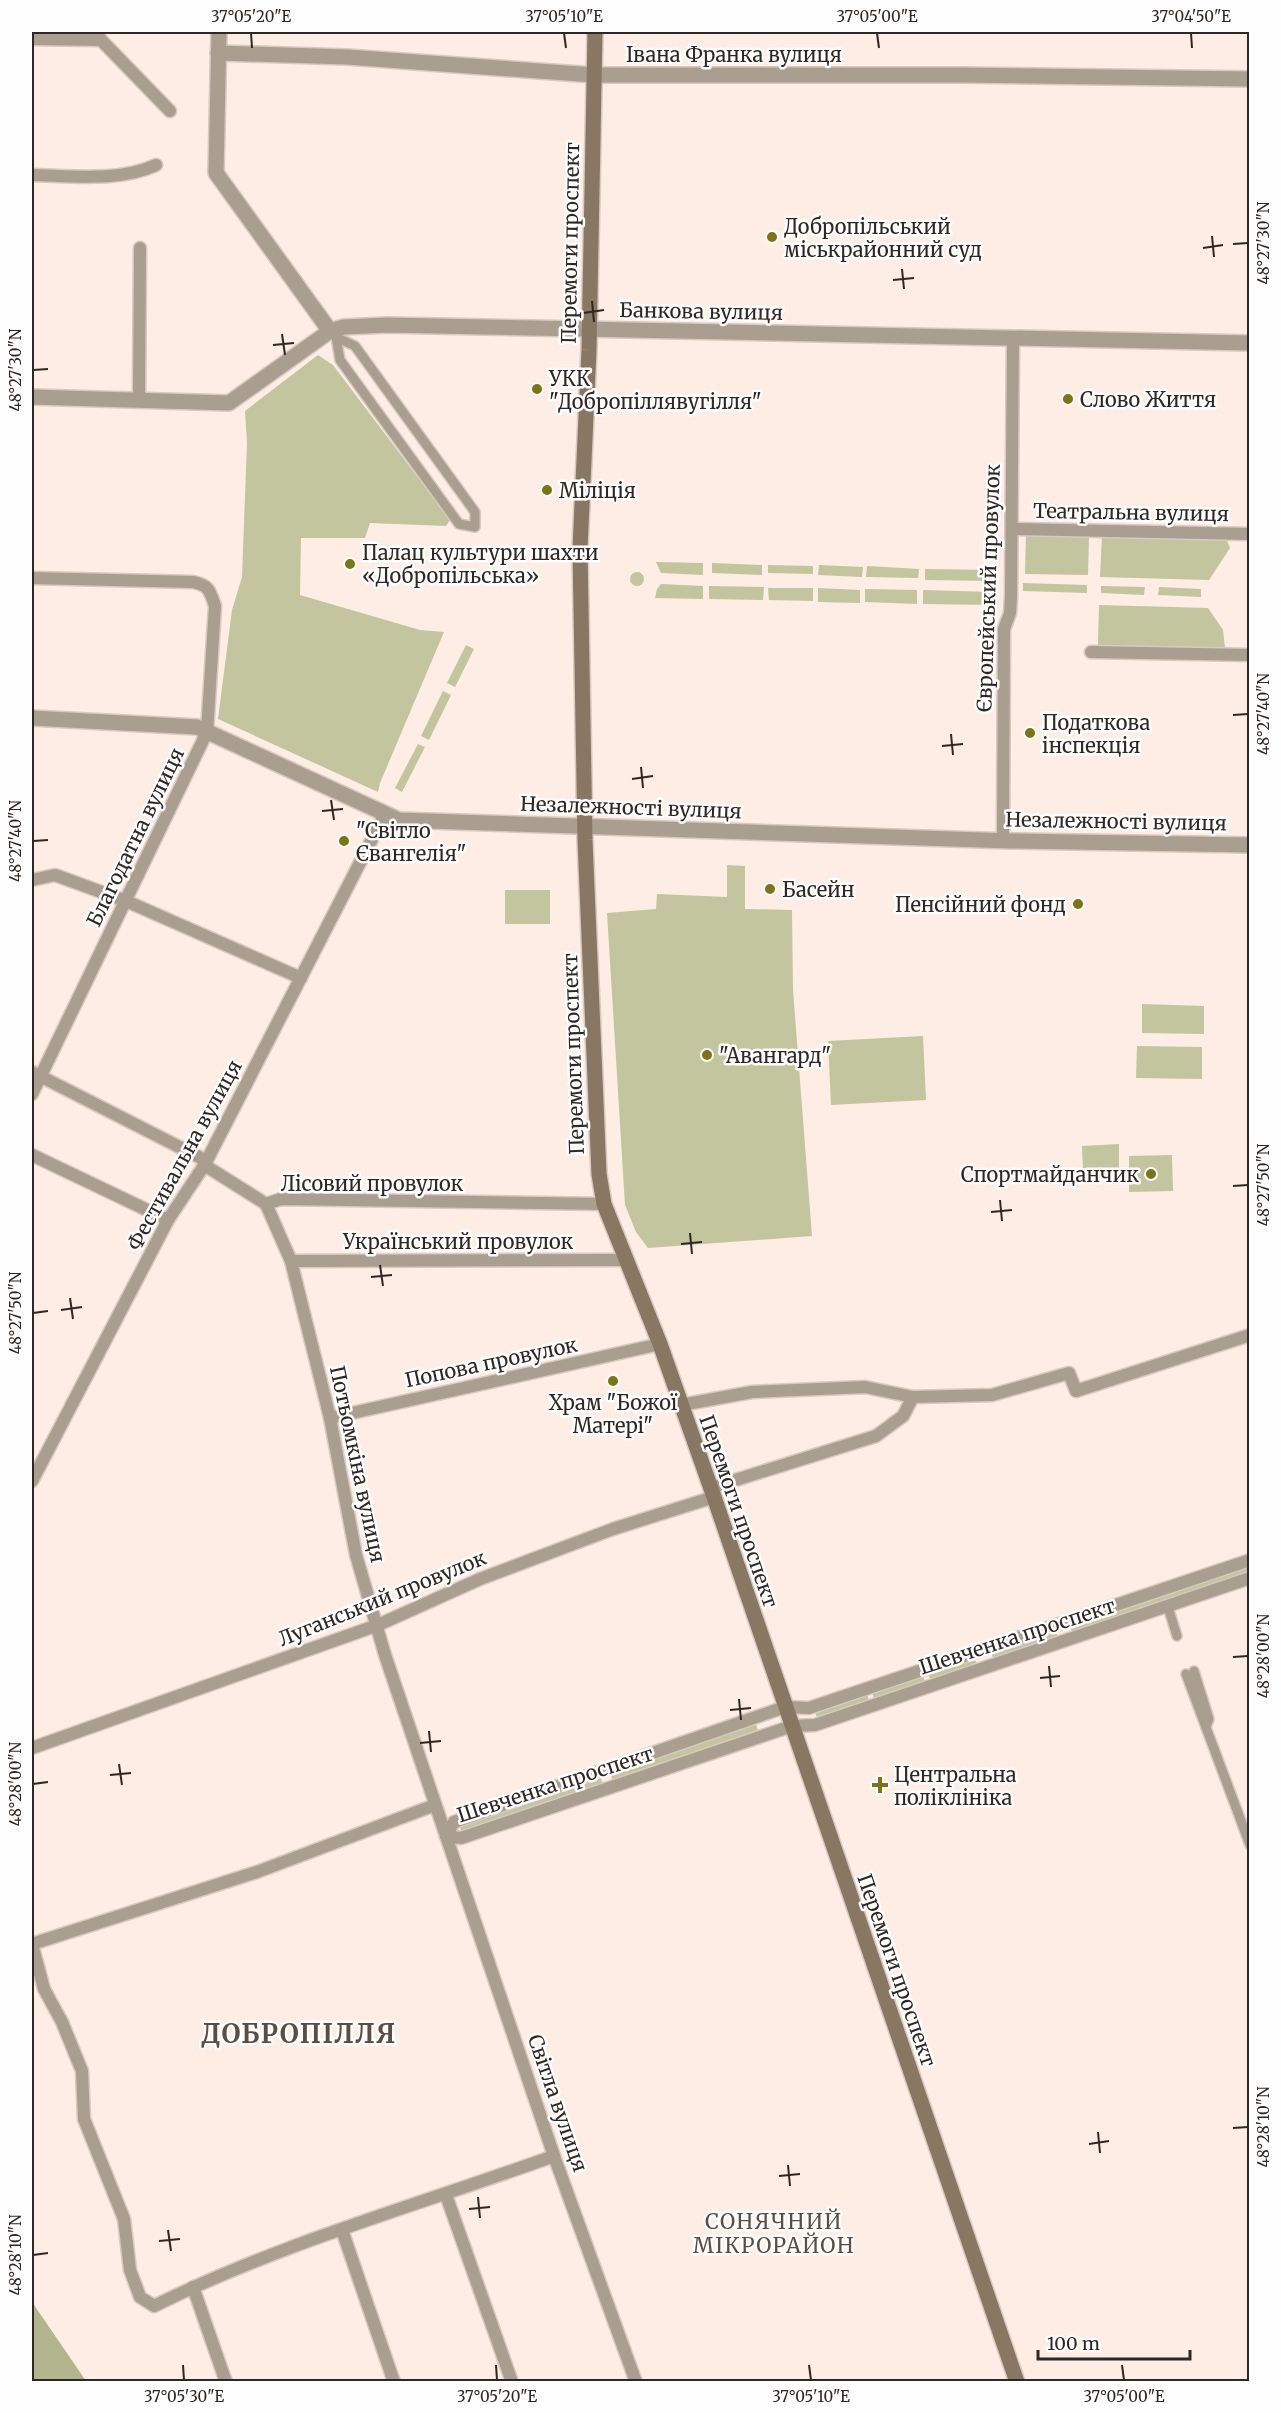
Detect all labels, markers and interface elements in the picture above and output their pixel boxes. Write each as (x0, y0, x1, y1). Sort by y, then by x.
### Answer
text: 37°05'20"E (211, 7, 292, 26)
text: 37°05'10"E (525, 7, 603, 26)
text: 37°05'00"E (837, 7, 918, 26)
text: 37°04'50"E (1151, 7, 1231, 26)
street label: Івана Франка вулиця (626, 42, 842, 67)
street label: Перемоги проспект (556, 142, 584, 344)
text: 48°27'30"N (1254, 201, 1273, 284)
place label: Добропільський міськрайонний суд (784, 214, 982, 262)
marker: Добропільський міськрайонний суд (765, 230, 779, 244)
street label: Банкова вулиця (619, 297, 783, 325)
text: 48°27'30"N (6, 328, 25, 411)
place label: УКК "Добропіллявугілля" (548, 366, 762, 414)
marker: УКК "Добропіллявугілля" (530, 382, 544, 396)
place label: Слово Життя (1080, 387, 1216, 412)
marker: Слово Життя (1061, 392, 1075, 406)
street label: Європейський провулок (971, 463, 1005, 712)
place label: Міліція (559, 478, 636, 503)
marker: Міліція (540, 483, 554, 497)
street label: Театральна вулиця (1033, 498, 1229, 526)
place label: Палац культури шахти «Добропільська» (362, 540, 599, 588)
marker: Палац культури шахти «Добропільська» (343, 557, 357, 571)
text: 48°27'40"N (1254, 673, 1273, 755)
place label: Податкова інспекція (1042, 710, 1151, 758)
marker: Податкова інспекція (1023, 726, 1037, 740)
street label: Благодатна вулиця (81, 743, 189, 931)
street label: Незалежності вулиця (520, 791, 742, 823)
text: 48°27'40"N (6, 800, 25, 882)
street label: Незалежності вулиця (1005, 807, 1227, 835)
place label: "Світло Євангелія" (356, 818, 466, 866)
marker: "Світло Євангелія" (337, 834, 351, 848)
place label: Басейн (782, 877, 855, 902)
marker: Басейн (763, 882, 777, 896)
place label: Пенсійний фонд (895, 892, 1066, 917)
marker: Пенсійний фонд (1071, 897, 1085, 911)
street label: Перемоги проспект (557, 953, 589, 1155)
place label: "Авангард" (719, 1043, 831, 1068)
marker: "Авангард" (700, 1048, 714, 1062)
street label: Фестивальна вулиця (121, 1055, 247, 1255)
text: 48°27'50"N (1254, 1143, 1273, 1226)
place label: Спортмайданчик (961, 1162, 1139, 1187)
marker: Спортмайданчик (1144, 1167, 1158, 1181)
street label: Лісовий провулок (281, 1171, 464, 1196)
street label: Український провулок (342, 1229, 573, 1254)
text: 48°27'50"N (6, 1271, 25, 1354)
street label: Попова провулок (402, 1331, 580, 1392)
street label: Потьомкіна вулиця (325, 1363, 391, 1565)
marker: Храм "Божої Матері" (606, 1374, 620, 1388)
place label: Храм "Божої Матері" (549, 1390, 678, 1438)
street label: Перемоги проспект (694, 1411, 784, 1611)
street label: Луганський провулок (274, 1545, 490, 1651)
street label: Шевченка проспект (916, 1592, 1118, 1680)
text: 48°28'00"N (1254, 1613, 1273, 1698)
street label: Шевченка проспект (454, 1740, 656, 1828)
text: 48°28'00"N (6, 1741, 25, 1826)
place label: Центральна поліклініка (894, 1762, 1017, 1810)
marker: Центральна поліклініка (871, 1776, 889, 1794)
street label: Перемоги проспект (852, 1870, 942, 2070)
district label: ДОБРОПІЛЛЯ (201, 2017, 397, 2050)
street label: Світла вулиця (523, 2031, 593, 2175)
text: 48°28'10"N (1254, 2086, 1273, 2168)
district label: СОНЯЧНИЙ МІКРОРАЙОН (693, 2208, 855, 2259)
text: 48°28'10"N (6, 2214, 25, 2296)
scale bar (1038, 2323, 1190, 2361)
text: 100 m (1047, 2332, 1100, 2355)
text: 37°05'30"E (144, 2387, 224, 2406)
text: 37°05'20"E (457, 2387, 538, 2406)
text: 37°05'10"E (772, 2387, 850, 2406)
text: 37°05'00"E (1084, 2387, 1165, 2406)

